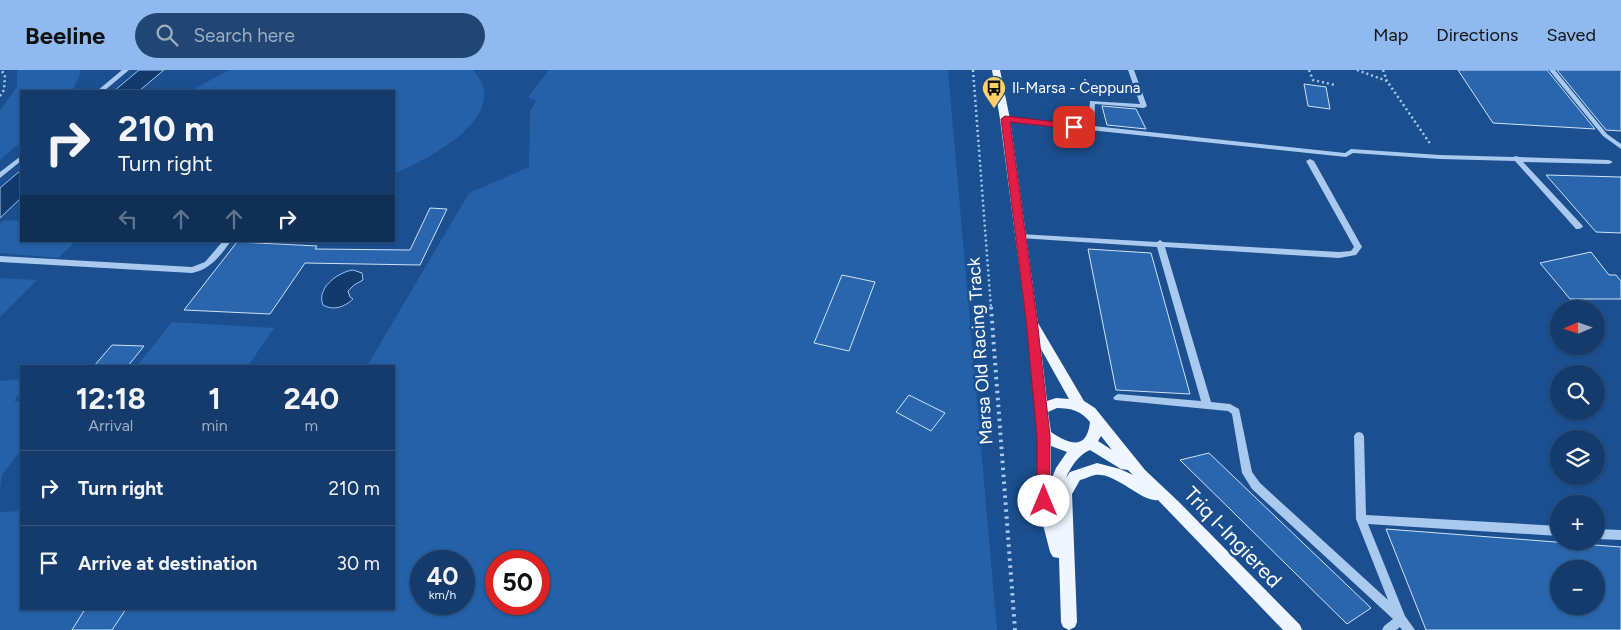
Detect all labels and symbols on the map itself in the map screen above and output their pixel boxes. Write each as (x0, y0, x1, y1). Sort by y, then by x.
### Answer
bus stop icon: Il-Marsa - Ċeppuna (981, 75, 1007, 109)
place label: Il-Marsa - Ċeppuna (1012, 79, 1140, 97)
pin (1053, 106, 1095, 148)
street label: Marsa Old Racing Track (962, 256, 998, 445)
north arrow (1550, 300, 1605, 355)
position arrow (1017, 474, 1069, 526)
street label: Triq l-Ingiered (1179, 481, 1287, 593)
speed limit sign: 50 (485, 550, 550, 615)

